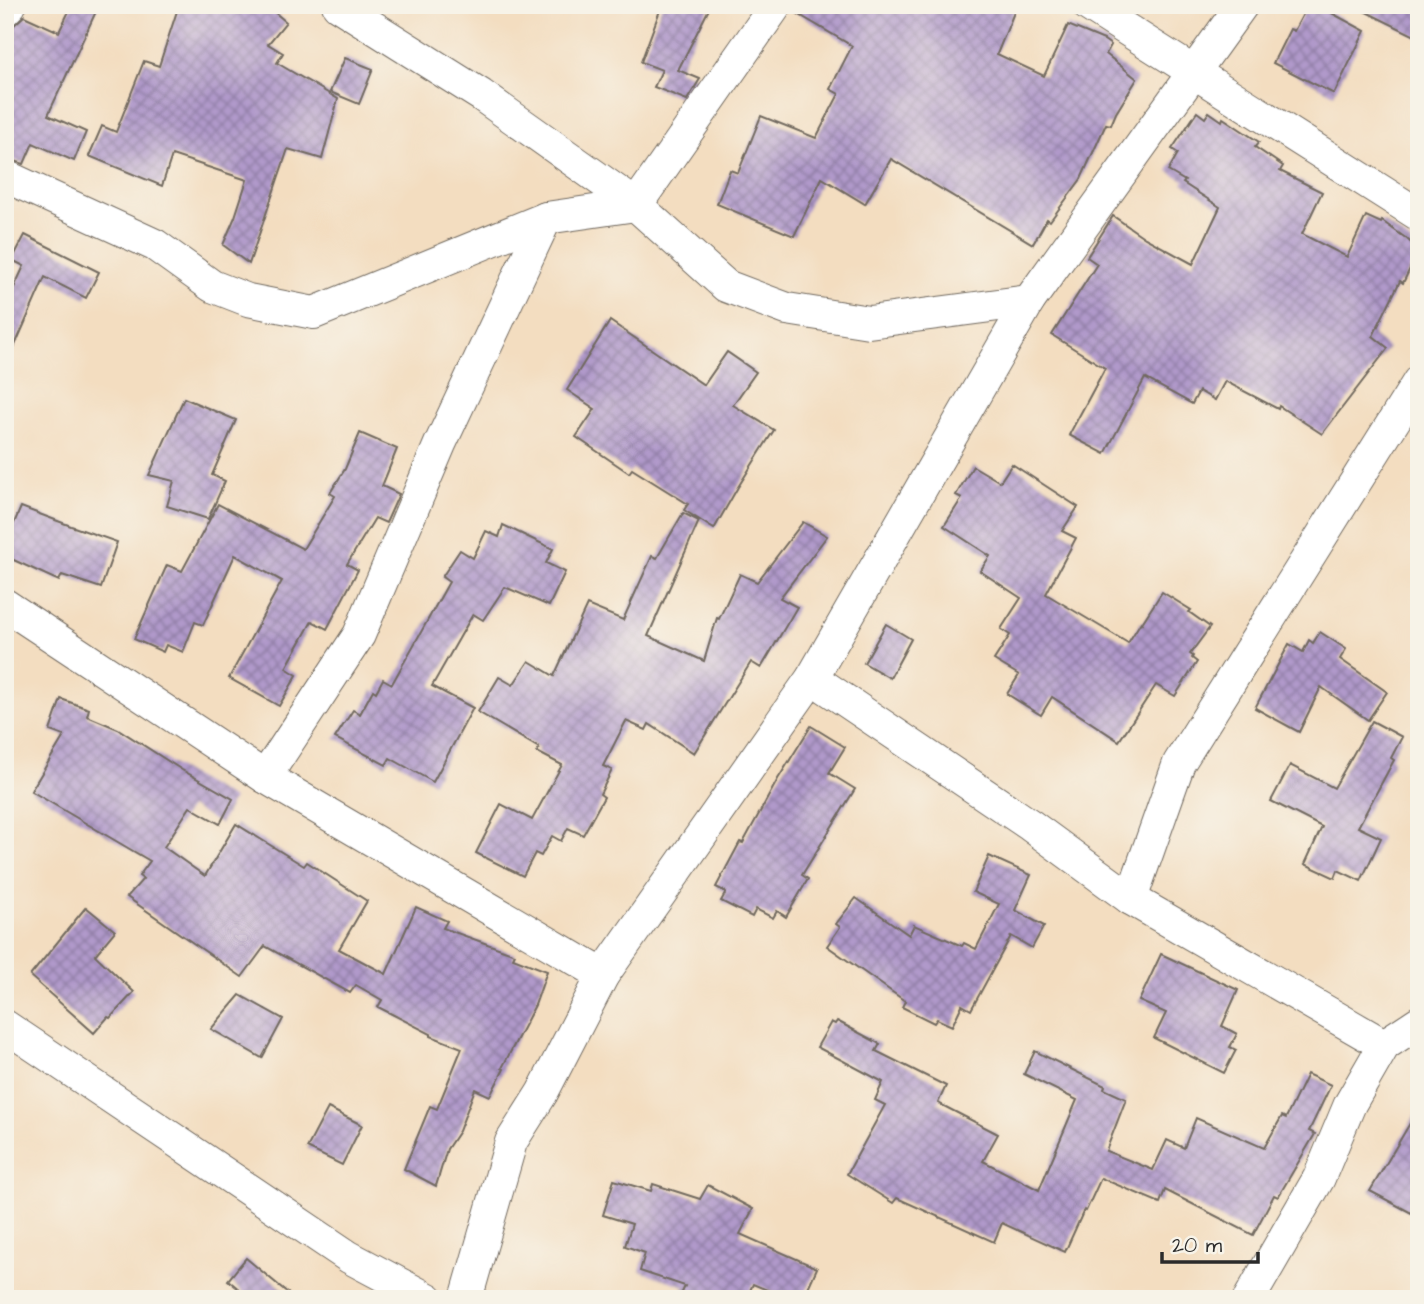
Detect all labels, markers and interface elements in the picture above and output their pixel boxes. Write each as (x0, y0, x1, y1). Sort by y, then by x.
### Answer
scale bar (1162, 1220, 1258, 1264)
text: 20 m (1172, 1231, 1223, 1260)

